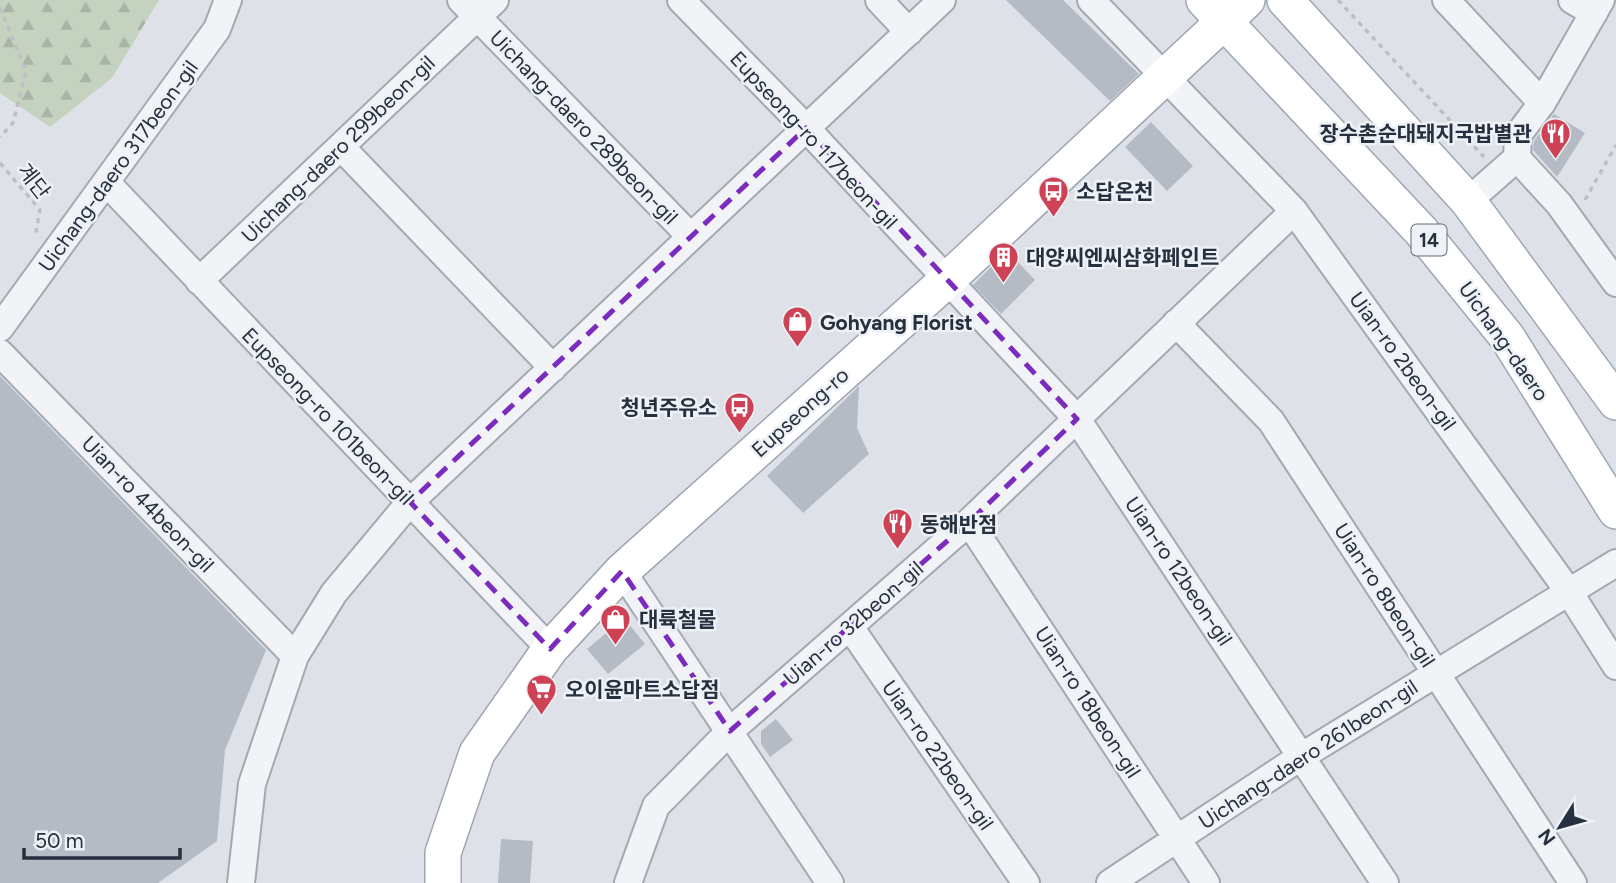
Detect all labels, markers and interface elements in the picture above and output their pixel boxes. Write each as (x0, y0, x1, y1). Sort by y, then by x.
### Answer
street label: Uichang-daero 289beon-gil (485, 25, 683, 229)
street label: Eupseong-ro 117beon-gil (725, 46, 903, 234)
street label: Uichang-daero 299beon-gil (236, 50, 440, 248)
street label: Uichang-daero 317beon-gil (33, 56, 203, 276)
restaurant icon: 장수촌순대돼지국밥별관 (1538, 116, 1572, 160)
place label: 장수촌순대돼지국밥별관 (1319, 121, 1532, 146)
street label: 계단 (12, 158, 56, 204)
bus stop icon: 소답온천 (1036, 174, 1070, 218)
place label: 소답온천 (1076, 179, 1153, 204)
road number: 14 (1412, 224, 1446, 256)
building icon: 대양씨엔씨삼화페인트 (986, 240, 1020, 284)
place label: 대양씨엔씨삼화페인트 (1026, 245, 1219, 270)
street label: Uichang-daero (1454, 276, 1554, 406)
street label: Uian-ro 2beon-gil (1344, 287, 1462, 435)
shop icon: Gohyang Florist (780, 305, 814, 349)
place label: Gohyang Florist (820, 310, 973, 335)
street label: Eupseong-ro 101beon-gil (237, 322, 419, 510)
street label: Eupseong-ro (746, 362, 854, 462)
bus stop icon: 청년주유소 (723, 390, 757, 434)
place label: 청년주유소 (620, 395, 717, 420)
street label: Uian-ro 44beon-gil (77, 431, 219, 577)
street label: Uian-ro 12beon-gil (1120, 492, 1238, 650)
restaurant icon: 동해반점 (880, 507, 914, 551)
place label: 동해반점 (920, 512, 997, 537)
street label: Uian-ro 8beon-gil (1329, 518, 1441, 672)
street label: Uian-ro 32beon-gil (778, 556, 928, 690)
shop icon: 대륙철물 (599, 602, 633, 646)
place label: 대륙철물 (639, 607, 716, 632)
street label: Uian-ro 18beon-gil (1030, 622, 1146, 782)
supermarket icon: 오이윤마트소답점 (525, 672, 559, 716)
street label: Uichang-daero 261beon-gil (1194, 674, 1422, 834)
street label: Uian-ro 22beon-gil (877, 675, 999, 835)
place label: 오이윤마트소답점 (565, 677, 720, 702)
north arrow (1525, 792, 1595, 862)
scale bar (24, 816, 180, 860)
text: N (1533, 824, 1560, 850)
text: 50 m (35, 828, 84, 853)

